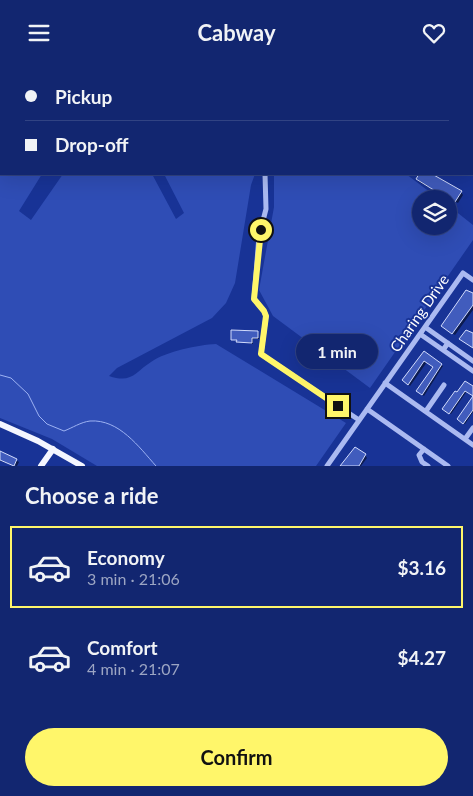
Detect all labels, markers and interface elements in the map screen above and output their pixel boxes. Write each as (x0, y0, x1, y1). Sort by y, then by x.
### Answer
icon: menu (25, 19, 53, 47)
text: Cabway (197, 19, 276, 46)
icon: heart (420, 19, 448, 47)
text: Pickup (55, 85, 112, 108)
text: Drop-off (55, 133, 129, 156)
map controls (412, 190, 457, 235)
button: layers (412, 190, 457, 235)
route start (250, 219, 272, 241)
street label: Charing Drive (386, 271, 452, 355)
callout: 1 min (297, 333, 379, 369)
text: 1 min (317, 342, 357, 361)
route end (327, 395, 349, 417)
text: Choose a ride (25, 482, 159, 509)
icon: car (27, 545, 72, 590)
text: Economy (87, 546, 165, 569)
text: $3.16 (397, 556, 446, 579)
text: 3 min · 21:06 (87, 569, 180, 588)
icon: car (27, 635, 72, 680)
text: Comfort (87, 636, 158, 659)
text: $4.27 (397, 646, 446, 669)
text: 4 min · 21:07 (87, 659, 180, 678)
button: Confirm (25, 728, 448, 786)

